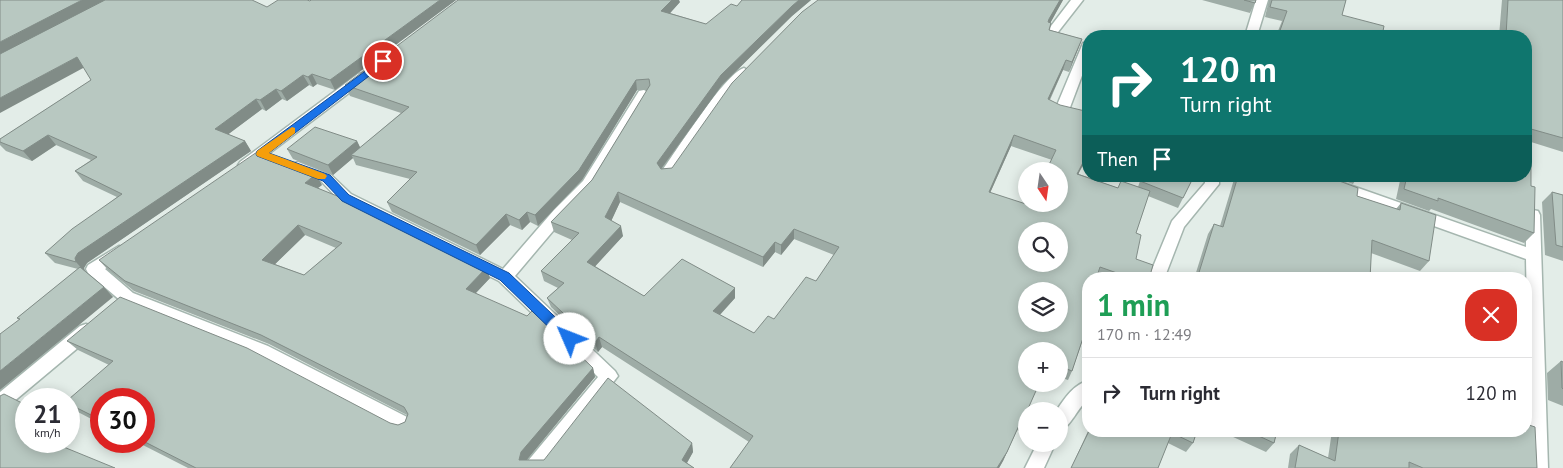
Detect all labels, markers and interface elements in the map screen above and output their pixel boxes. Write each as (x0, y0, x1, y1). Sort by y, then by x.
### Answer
pin (362, 40, 404, 82)
text: 120 m (1180, 46, 1277, 92)
icon: arrive (369, 47, 397, 75)
icon: right (1097, 50, 1162, 115)
text: Turn right (1180, 90, 1272, 118)
icon: arrive (1148, 145, 1176, 173)
text: Then (1097, 147, 1138, 171)
north arrow (1018, 162, 1068, 212)
map controls (1018, 162, 1068, 452)
button: search (1018, 222, 1068, 272)
button: layers (1018, 282, 1068, 332)
text: 1 min (1097, 285, 1170, 324)
button: close (1465, 289, 1517, 341)
position arrow (543, 312, 595, 364)
text: 170 m · 12:49 (1097, 324, 1192, 344)
button: + (1018, 342, 1068, 392)
icon: right (1097, 379, 1125, 407)
text: Turn right (1140, 381, 1220, 405)
text: 120 m (1465, 381, 1517, 405)
speed limit sign: 30 (90, 388, 155, 453)
text: 21 (33, 398, 62, 430)
button: − (1018, 402, 1068, 452)
text: km/h (34, 425, 61, 440)

